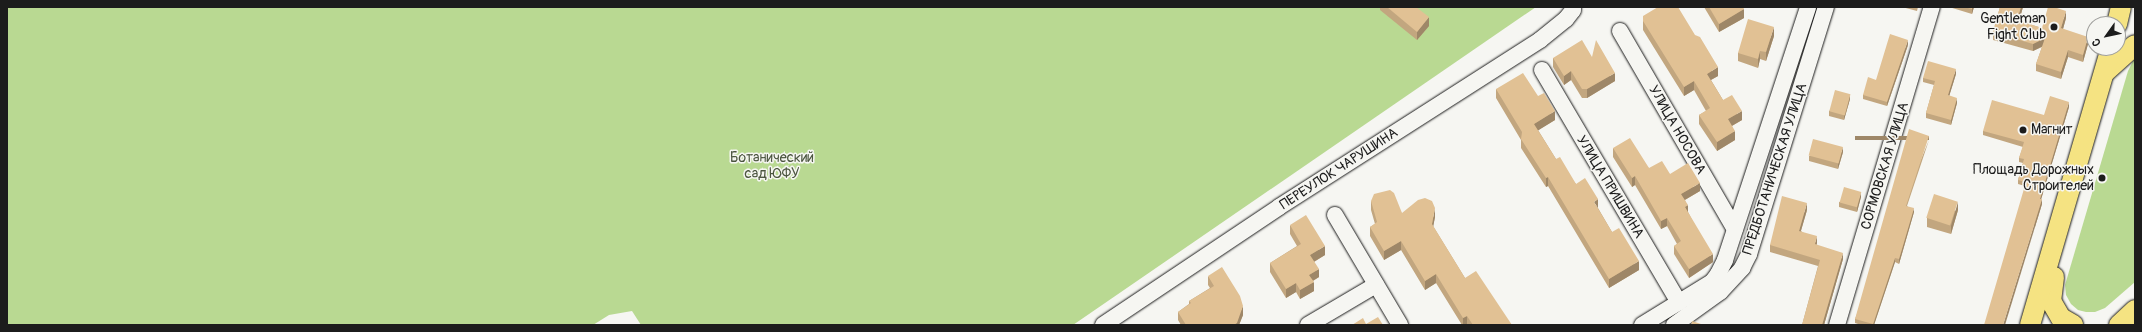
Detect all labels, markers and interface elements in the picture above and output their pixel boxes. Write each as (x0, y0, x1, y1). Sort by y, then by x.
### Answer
place label: Gentleman Fight Club (1980, 11, 2046, 44)
north arrow (2086, 16, 2126, 56)
marker: Gentleman Fight Club (2049, 22, 2059, 32)
text: С (2089, 36, 2104, 49)
street label: ПРЕДБОТАНИЧЕСКАЯ УЛИЦА (1739, 81, 1811, 257)
street label: УЛИЦА НОСОВА (1645, 83, 1709, 177)
street label: СОРМОВСКАЯ УЛИЦА (1858, 100, 1912, 232)
place label: Магнит (2031, 122, 2073, 138)
street label: ПЕРЕУЛОК ЧАРУШИНА (1277, 125, 1401, 213)
marker: Магнит (2018, 125, 2028, 135)
street label: УЛИЦА ПРИШВИНА (1573, 133, 1647, 241)
park label: Ботанический сад ЮФУ (730, 150, 814, 182)
place label: Площадь Дорожных Строителей (1973, 162, 2094, 194)
marker: Площадь Дорожных Строителей (2097, 173, 2107, 183)

